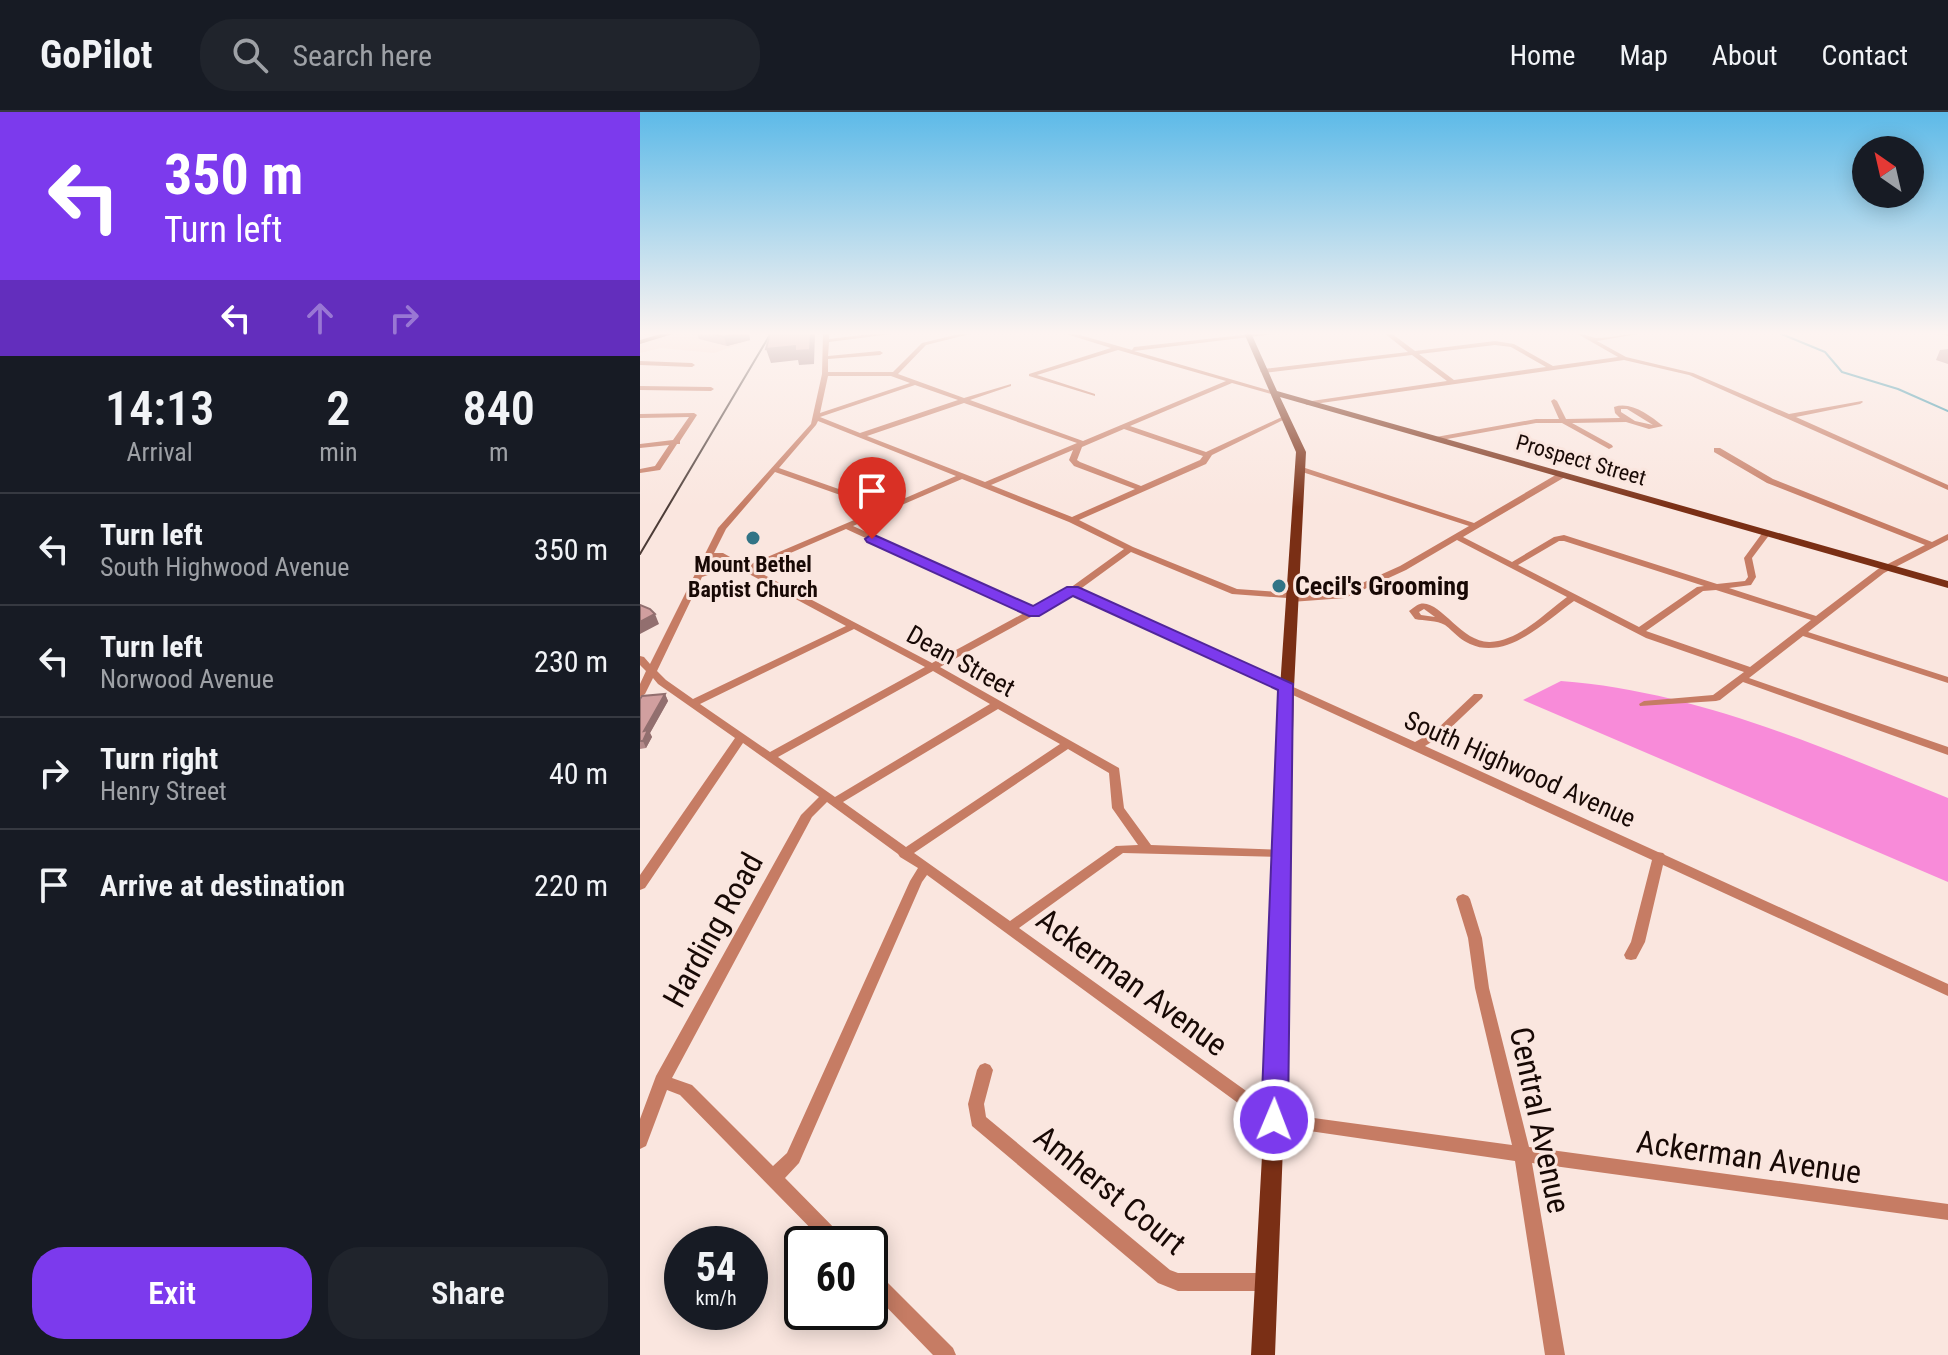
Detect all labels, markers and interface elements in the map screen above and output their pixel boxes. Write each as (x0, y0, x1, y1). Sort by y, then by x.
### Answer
search box (200, 19, 760, 91)
text: GoPilot (40, 33, 152, 77)
icon: search (228, 33, 272, 77)
text: Search here (292, 38, 432, 73)
text: Home (1510, 39, 1575, 72)
text: Map (1619, 39, 1668, 72)
text: About (1712, 39, 1778, 72)
text: Contact (1822, 39, 1908, 72)
north arrow (1852, 136, 1924, 208)
map controls (1852, 136, 1924, 208)
text: 350 m (164, 142, 303, 208)
icon: left (32, 144, 136, 248)
text: Turn left (164, 209, 282, 251)
icon: left (214, 296, 258, 340)
icon: ahead (298, 296, 342, 340)
icon: right (382, 296, 426, 340)
text: 14:13 (105, 380, 214, 437)
text: 2 (326, 380, 350, 437)
text: 840 (463, 380, 535, 437)
street label: Prospect Street (1513, 429, 1649, 491)
text: Arrival (127, 437, 193, 467)
text: min (319, 437, 357, 467)
text: m (489, 437, 509, 467)
pin (838, 457, 906, 539)
icon: arrive (850, 469, 894, 513)
text: Turn left (100, 517, 203, 552)
icon: left (32, 527, 76, 571)
marker: Mount Bethel Baptist Church (744, 529, 762, 547)
text: 350 m (534, 532, 608, 567)
text: South Highwood Avenue (100, 552, 350, 582)
place label: Mount Bethel Baptist Church (688, 552, 818, 602)
place label: Cecil's Grooming (1295, 571, 1469, 601)
marker: Cecil's Grooming (1270, 577, 1288, 595)
street label: Dean Street (902, 619, 1020, 703)
text: Turn left (100, 629, 203, 664)
icon: left (32, 639, 76, 683)
text: 230 m (534, 644, 608, 679)
text: Norwood Avenue (100, 664, 274, 694)
street label: South Highwood Avenue (1400, 705, 1640, 833)
text: Turn right (100, 741, 218, 776)
icon: right (32, 751, 76, 795)
text: 40 m (549, 756, 608, 791)
text: Henry Street (100, 776, 227, 806)
street label: Harding Road (655, 846, 771, 1014)
icon: arrive (32, 863, 76, 907)
text: Arrive at destination (100, 868, 345, 903)
text: 220 m (534, 868, 608, 903)
street label: Ackerman Avenue (1029, 900, 1235, 1064)
street label: Central Avenue (1502, 1023, 1578, 1217)
position arrow (1232, 1078, 1316, 1162)
street label: Amherst Court (1027, 1117, 1193, 1263)
street label: Ackerman Avenue (1634, 1122, 1864, 1192)
speed limit sign: 60 (784, 1226, 888, 1330)
text: 54 (696, 1244, 736, 1291)
button: Exit (32, 1247, 312, 1339)
button: Share (328, 1247, 608, 1339)
text: km/h (695, 1286, 737, 1310)

